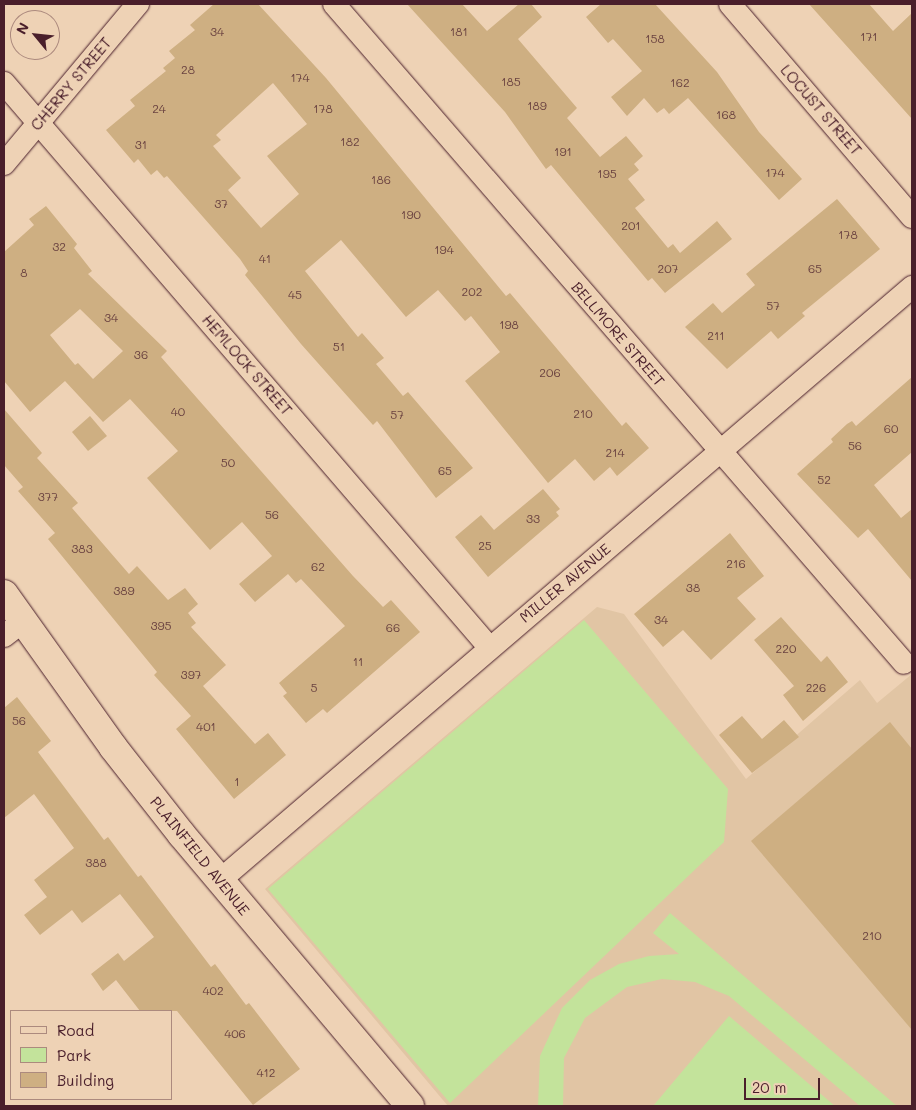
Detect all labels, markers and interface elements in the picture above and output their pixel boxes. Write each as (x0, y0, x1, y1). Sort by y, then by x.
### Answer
north arrow (10, 10, 60, 60)
text: N (11, 19, 33, 37)
house number: 34 (210, 25, 224, 39)
house number: 181 (450, 25, 468, 39)
house number: 171 (860, 30, 878, 44)
house number: 158 (645, 32, 665, 46)
street label: CHERRY STREET (27, 34, 115, 134)
street label: LOCUST STREET (777, 61, 865, 159)
house number: 28 (181, 63, 195, 77)
house number: 174 (290, 71, 310, 85)
house number: 185 (501, 75, 521, 89)
house number: 162 (670, 76, 690, 90)
house number: 189 (527, 99, 547, 113)
house number: 24 (152, 102, 166, 116)
house number: 178 (313, 102, 333, 116)
house number: 168 (716, 108, 736, 122)
house number: 182 (340, 135, 360, 149)
house number: 31 (135, 138, 147, 152)
house number: 191 (554, 145, 572, 159)
house number: 174 (765, 166, 785, 180)
house number: 195 (597, 167, 617, 181)
house number: 186 (371, 173, 391, 187)
house number: 37 (214, 197, 228, 211)
house number: 190 (401, 208, 421, 222)
house number: 201 (621, 219, 641, 233)
house number: 178 (838, 228, 858, 242)
house number: 32 (52, 240, 66, 254)
house number: 194 (434, 243, 454, 257)
house number: 41 (259, 252, 271, 266)
house number: 207 (658, 262, 678, 276)
house number: 65 (808, 262, 822, 276)
house number: 8 (20, 266, 28, 280)
street label: BELLMORE STREET (568, 278, 668, 390)
house number: 202 (462, 285, 482, 299)
house number: 45 (288, 288, 302, 302)
house number: 57 (766, 299, 780, 313)
house number: 34 (104, 311, 118, 325)
street label: HEMLOCK STREET (198, 311, 296, 419)
house number: 198 (499, 318, 519, 332)
house number: 211 (707, 329, 725, 343)
house number: 51 (333, 340, 345, 354)
house number: 36 (134, 348, 148, 362)
house number: 206 (539, 366, 561, 380)
house number: 40 (171, 405, 185, 419)
house number: 210 (573, 407, 593, 421)
house number: 57 (390, 408, 404, 422)
house number: 60 (884, 422, 898, 436)
house number: 56 (848, 439, 862, 453)
house number: 214 (605, 446, 625, 460)
house number: 50 (221, 456, 235, 470)
house number: 65 (438, 464, 452, 478)
house number: 52 (817, 473, 831, 487)
house number: 377 (38, 490, 58, 504)
house number: 56 (265, 508, 279, 522)
house number: 33 (526, 512, 540, 526)
house number: 25 (478, 539, 492, 553)
street label: MILLER AVENUE (516, 540, 614, 626)
house number: 383 (71, 542, 93, 556)
house number: 216 (726, 557, 746, 571)
house number: 62 (311, 560, 325, 574)
house number: 38 (686, 581, 700, 595)
house number: 389 (113, 584, 135, 598)
house number: 34 (654, 613, 668, 627)
house number: 395 (150, 619, 172, 633)
house number: 66 (386, 621, 400, 635)
house number: 220 (776, 642, 796, 656)
house number: 11 (353, 655, 363, 669)
house number: 397 (181, 668, 201, 682)
house number: 5 (311, 681, 317, 695)
house number: 226 (806, 681, 826, 695)
house number: 56 (12, 714, 26, 728)
house number: 401 (196, 720, 216, 734)
house number: 1 (234, 775, 240, 789)
street label: PLAINFIELD AVENUE (147, 793, 253, 919)
house number: 388 (85, 856, 107, 870)
house number: 210 (862, 929, 882, 943)
house number: 402 (202, 984, 224, 998)
legend (10, 1010, 172, 1100)
text: Road (57, 1020, 94, 1040)
house number: 406 (224, 1027, 246, 1041)
text: Park (57, 1045, 91, 1065)
house number: 412 (256, 1066, 276, 1080)
scale bar (746, 1068, 822, 1100)
text: Building (57, 1070, 114, 1090)
text: 20 m (752, 1077, 786, 1097)

